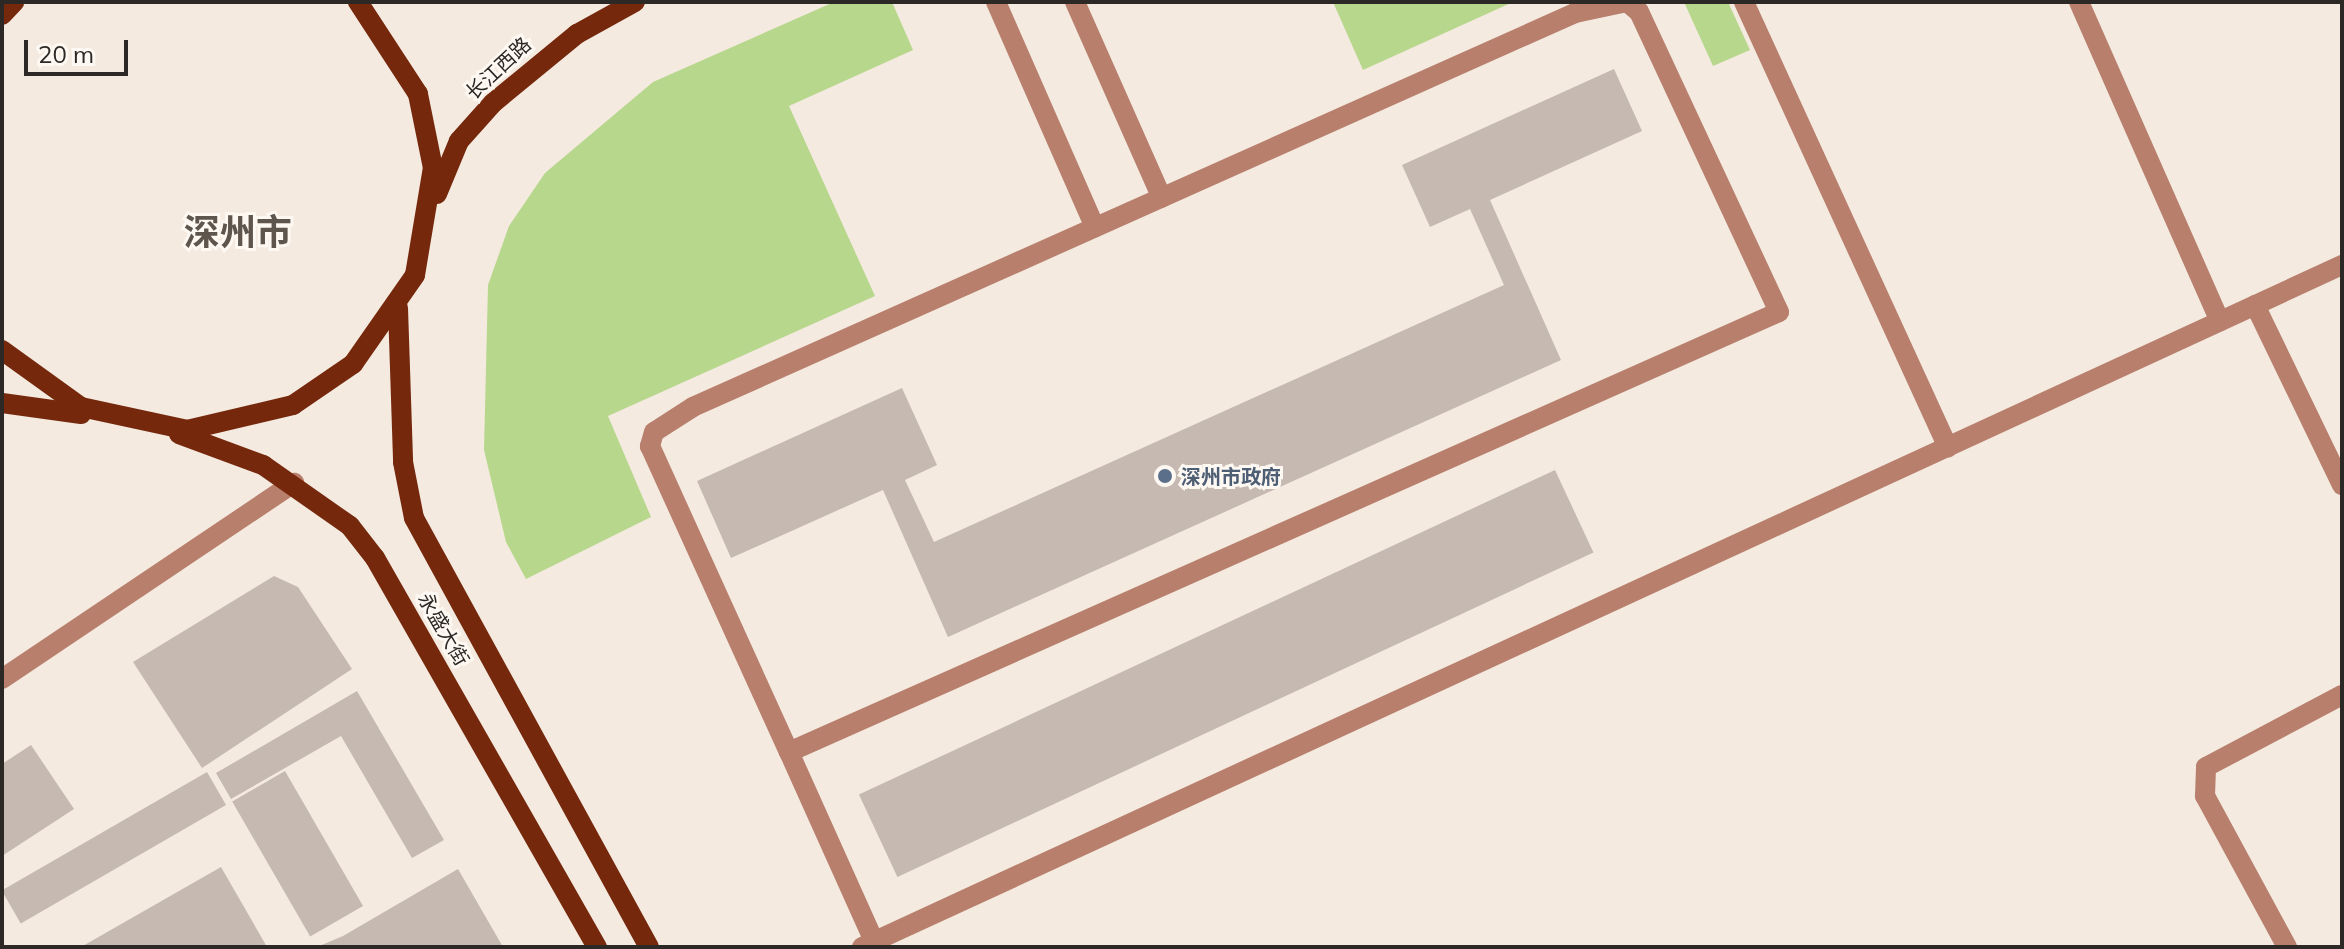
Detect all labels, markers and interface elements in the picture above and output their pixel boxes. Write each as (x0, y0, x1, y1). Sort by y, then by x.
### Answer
scale bar (28, 24, 132, 74)
street label: 长江西路 (461, 32, 535, 104)
text: 20 m (38, 39, 94, 69)
district label: 深州市 (184, 210, 292, 254)
place label: 深州市政府 (1181, 464, 1281, 488)
marker: 深州市政府 (1156, 467, 1174, 485)
street label: 永盛大街 (414, 588, 474, 670)

